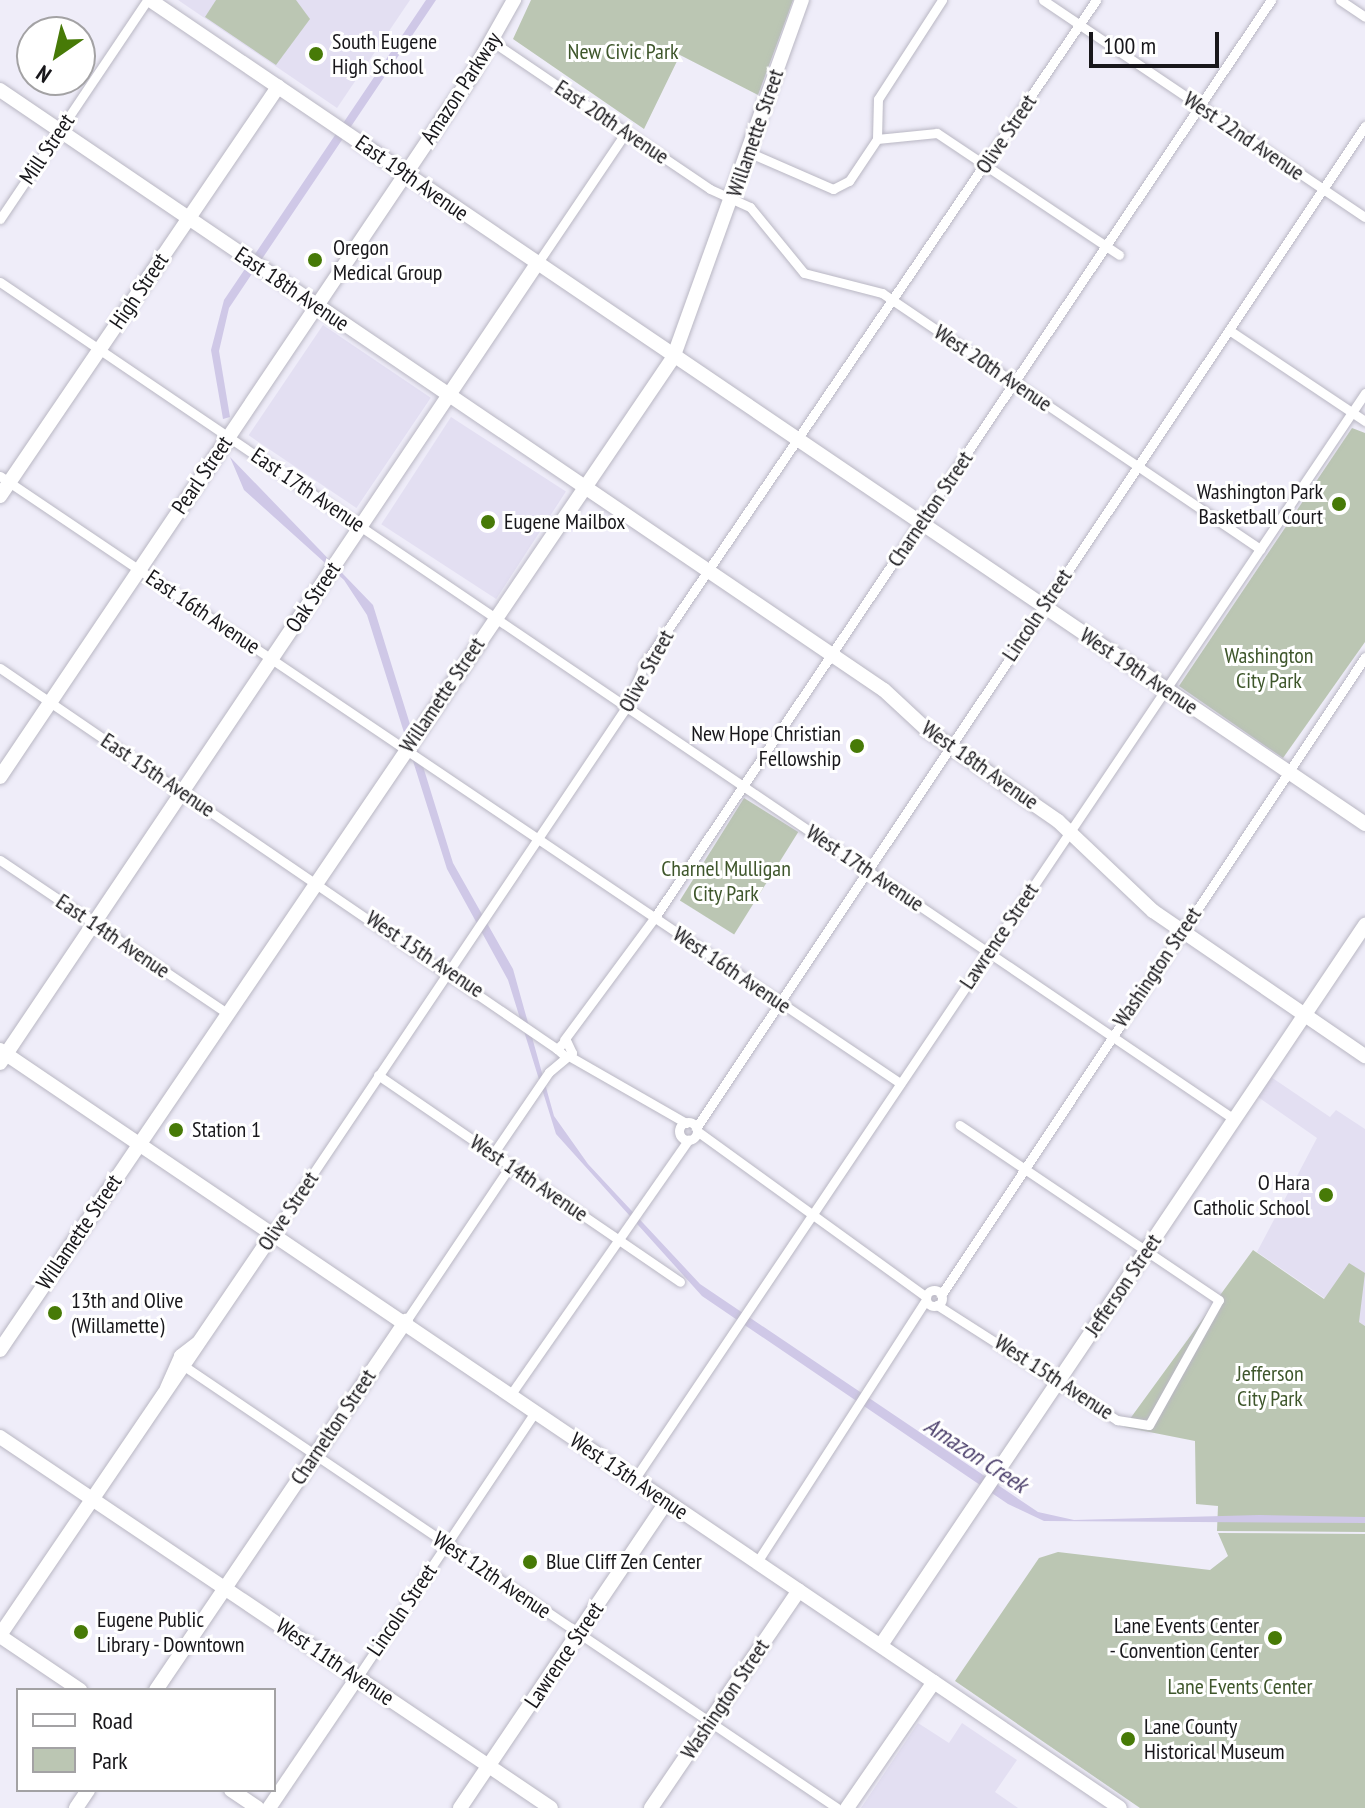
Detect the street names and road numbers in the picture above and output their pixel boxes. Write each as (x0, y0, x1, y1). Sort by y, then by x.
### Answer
street label: Amazon Parkway (415, 27, 507, 149)
street label: Willamette Street (721, 66, 789, 200)
street label: East 20th Avenue (550, 74, 674, 170)
street label: West 22nd Avenue (1178, 86, 1310, 186)
street label: Olive Street (970, 89, 1042, 179)
street label: Mill Street (14, 109, 80, 189)
street label: East 19th Avenue (350, 129, 474, 227)
street label: East 18th Avenue (230, 241, 354, 337)
street label: High Street (104, 248, 174, 334)
street label: West 20th Avenue (929, 319, 1057, 417)
street label: Pearl Street (166, 431, 238, 519)
street label: East 17th Avenue (246, 442, 370, 538)
street label: Charnelton Street (882, 446, 978, 572)
street label: Oak Street (280, 557, 346, 637)
street label: East 16th Avenue (141, 564, 265, 660)
street label: Lincoln Street (997, 564, 1077, 666)
street label: West 19th Avenue (1075, 622, 1203, 720)
street label: Olive Street (613, 625, 679, 717)
street label: Willamette Street (394, 632, 490, 758)
street label: West 18th Avenue (916, 715, 1044, 815)
street label: East 15th Avenue (96, 727, 220, 823)
street label: West 17th Avenue (801, 819, 929, 917)
street label: Lawrence Street (954, 878, 1044, 994)
street label: East 14th Avenue (51, 888, 175, 984)
street label: Washington Street (1107, 902, 1207, 1032)
street label: West 15th Avenue (361, 905, 489, 1003)
street label: West 16th Avenue (668, 921, 796, 1019)
street label: West 14th Avenue (465, 1129, 593, 1227)
street label: Olive Street (252, 1166, 324, 1256)
street label: Willamette Street (31, 1169, 127, 1295)
street label: Jefferson Street (1079, 1229, 1167, 1341)
street label: West 15th Avenue (989, 1329, 1119, 1425)
street label: Charnelton Street (285, 1364, 381, 1490)
street label: West 13th Avenue (565, 1427, 693, 1525)
street label: West 12th Avenue (428, 1526, 556, 1624)
street label: Lincoln Street (362, 1559, 442, 1661)
street label: Lawrence Street (519, 1597, 609, 1713)
street label: West 11th Avenue (271, 1613, 399, 1711)
street label: Washington Street (675, 1634, 775, 1764)

